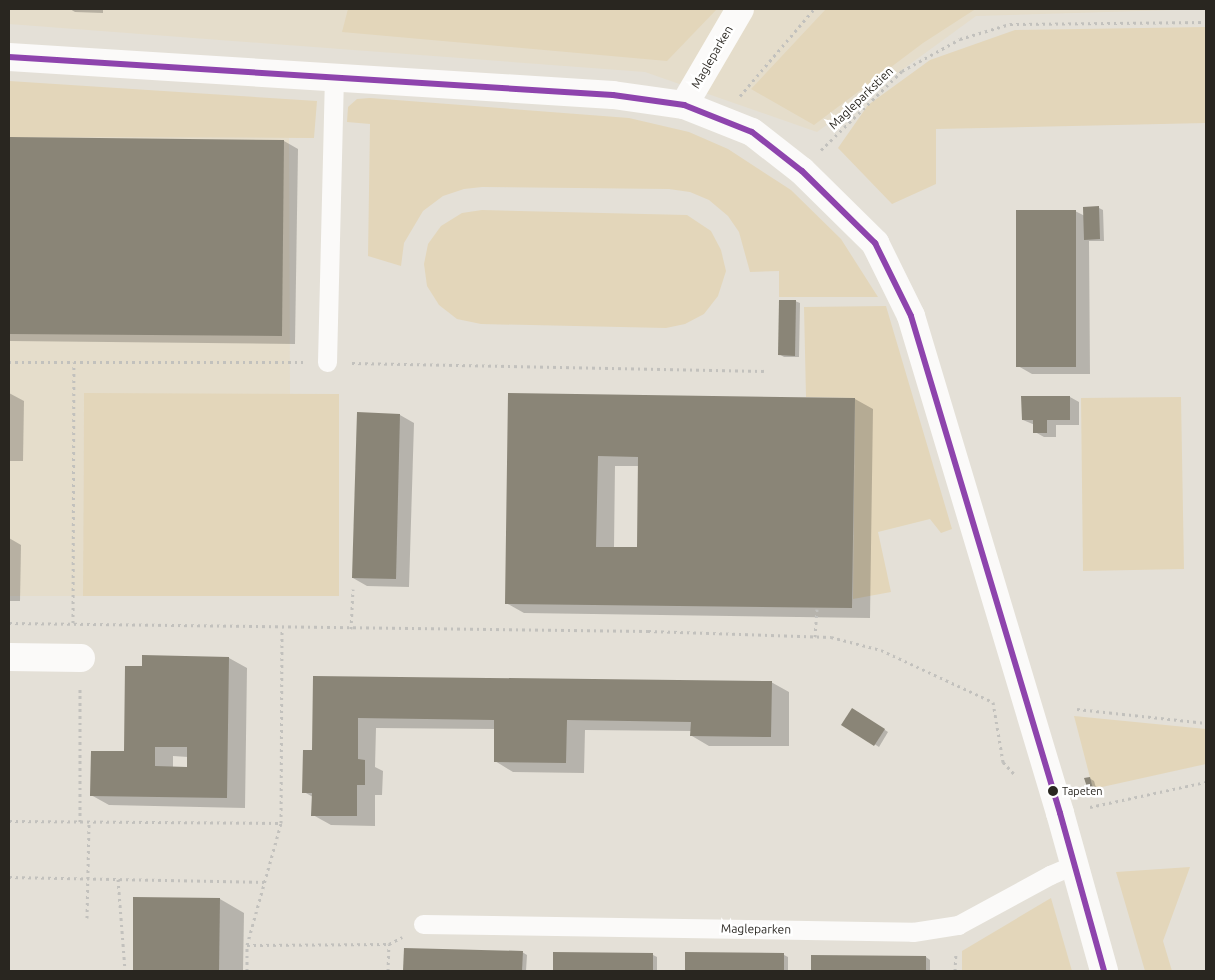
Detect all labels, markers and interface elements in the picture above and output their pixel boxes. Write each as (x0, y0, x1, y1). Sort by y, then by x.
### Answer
street label: Magleparken (688, 23, 736, 91)
street label: Magleparkstien (826, 64, 896, 132)
place label: Tapeten (1062, 784, 1103, 798)
marker: Tapeten (1048, 786, 1058, 796)
street label: Magleparken (721, 921, 791, 937)

